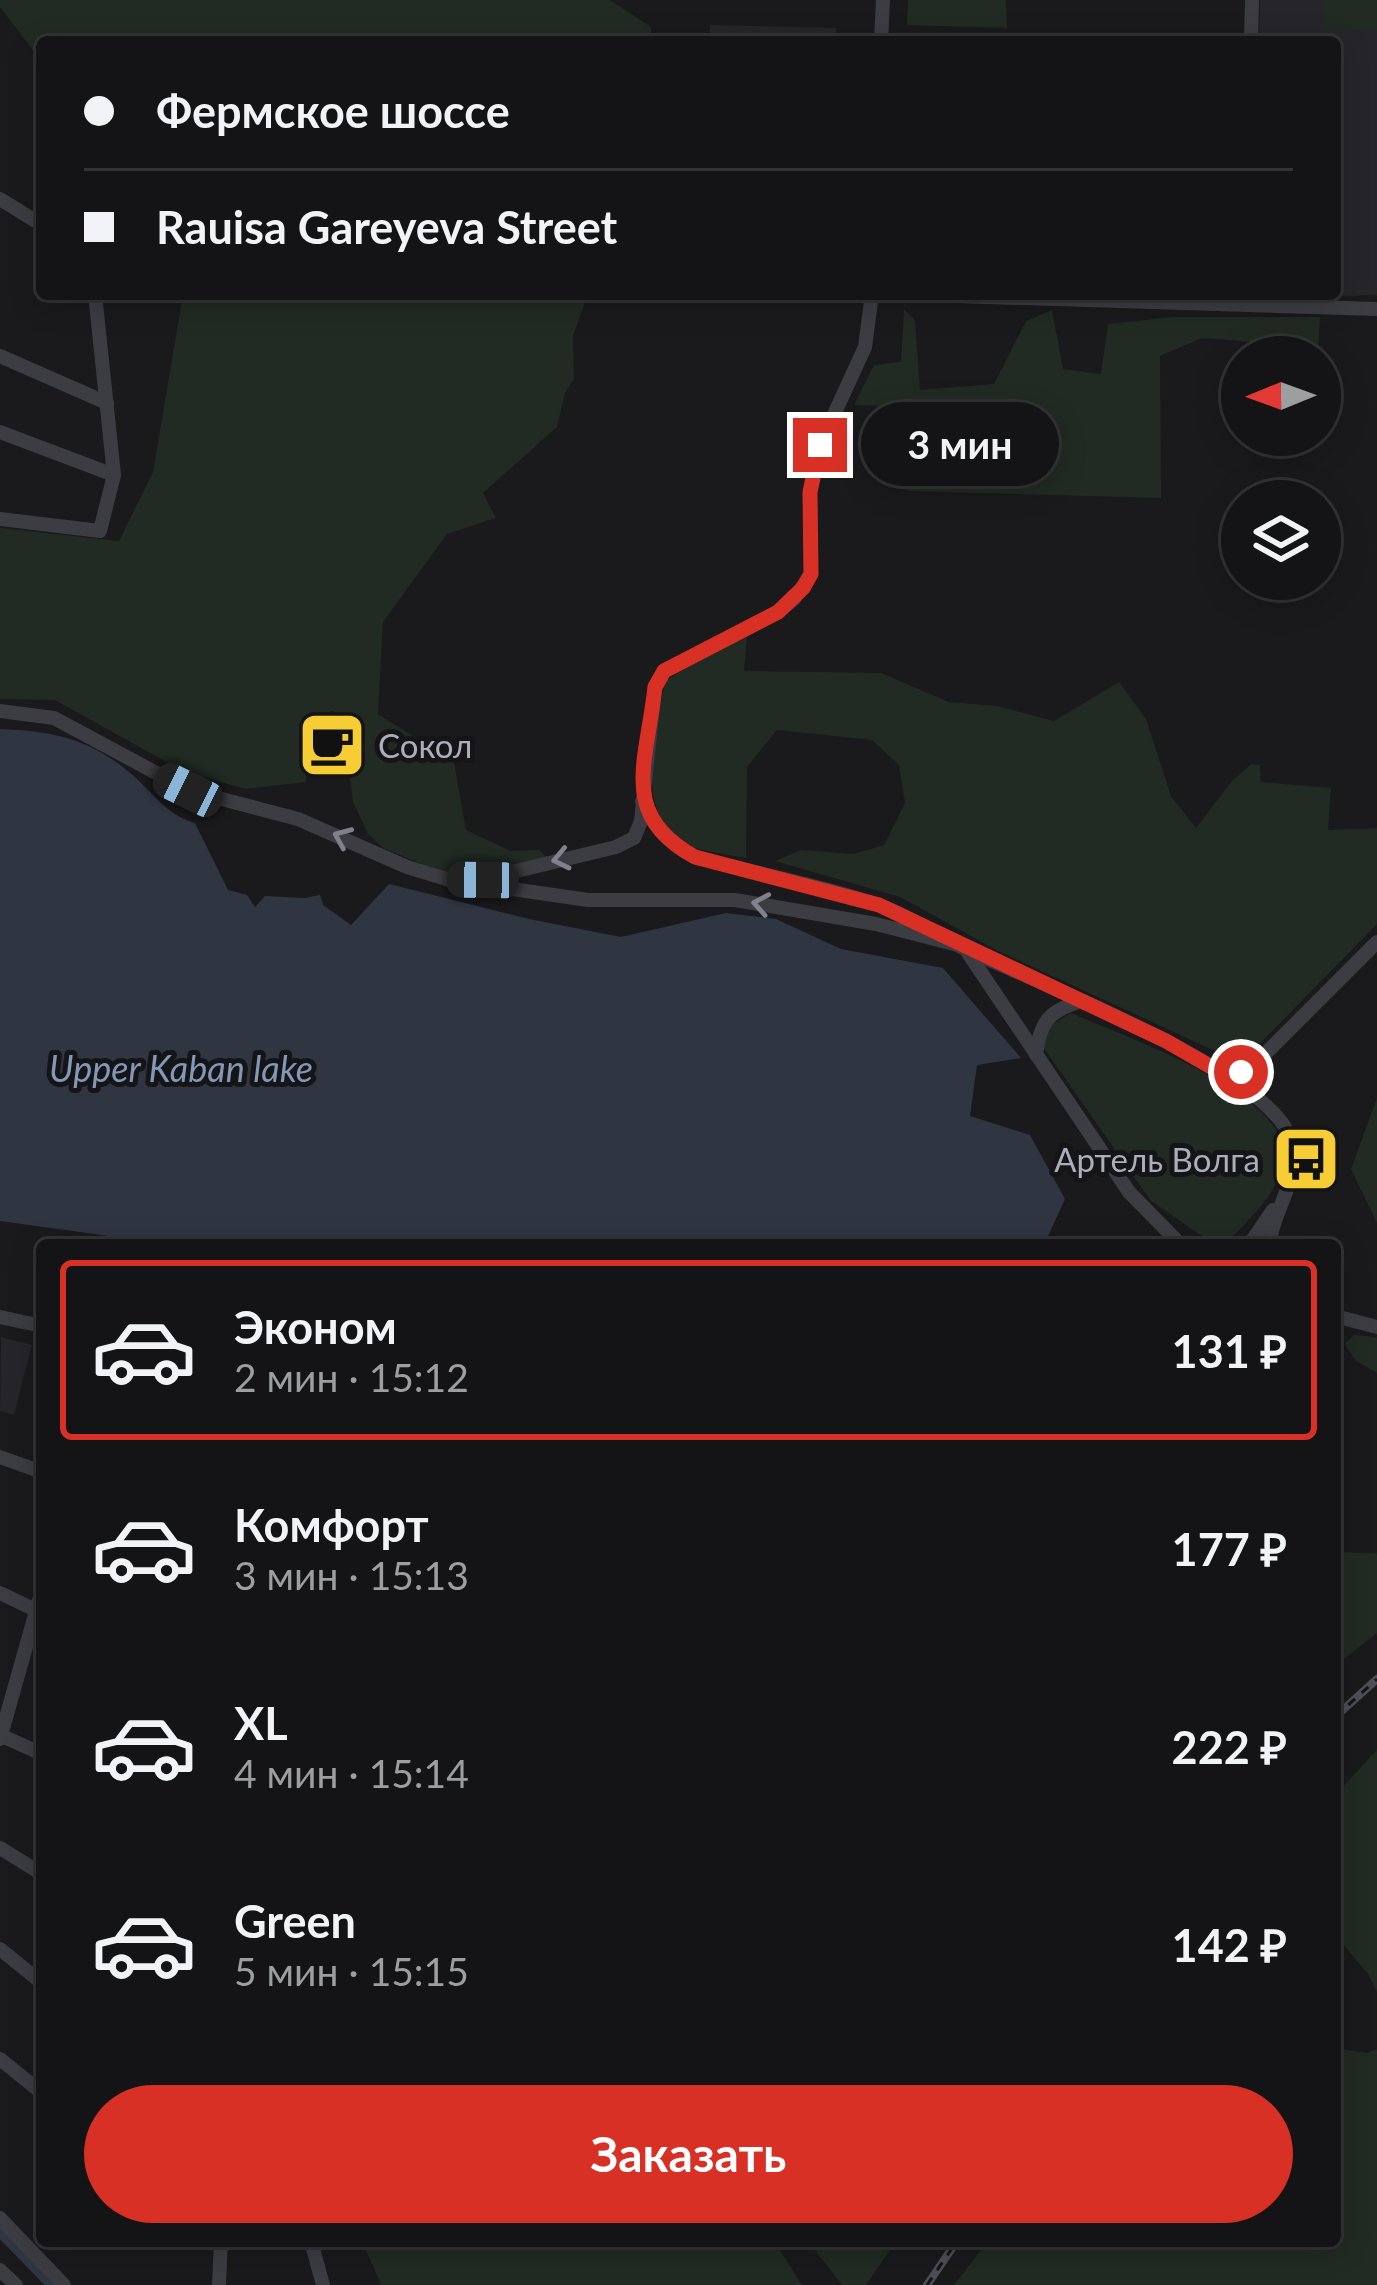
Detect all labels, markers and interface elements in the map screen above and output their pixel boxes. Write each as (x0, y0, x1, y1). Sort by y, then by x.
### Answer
text: Фермское шоссе (156, 84, 510, 138)
text: Rauisa Gareyeva Street (156, 200, 617, 254)
north arrow (1221, 336, 1341, 456)
map controls (1221, 336, 1341, 600)
callout: 3 мин (862, 403, 1060, 487)
route end (793, 418, 847, 472)
text: 3 мин (908, 421, 1013, 467)
button: layers (1221, 480, 1341, 600)
cafe icon: Сокол (297, 710, 367, 780)
place label: Сокол (378, 725, 472, 765)
car (148, 758, 228, 822)
one-way arrow (332, 827, 354, 851)
one-way arrow (552, 845, 572, 871)
car (447, 861, 519, 899)
one-way arrow (752, 893, 772, 918)
route start (1214, 1045, 1268, 1099)
water label: Upper Kaban lake (49, 1046, 313, 1090)
bus stop icon: Артель Волга (1271, 1124, 1341, 1194)
place label: Артель Волга (1054, 1139, 1260, 1179)
icon: car (90, 1296, 198, 1404)
text: Эконом (234, 1300, 397, 1354)
text: 131 ₽ (1172, 1324, 1287, 1378)
text: 2 мин · 15:12 (234, 1354, 469, 1400)
icon: car (90, 1494, 198, 1602)
text: Комфорт (234, 1498, 429, 1552)
text: 177 ₽ (1172, 1522, 1287, 1576)
text: 3 мин · 15:13 (234, 1552, 469, 1598)
icon: car (90, 1692, 198, 1800)
text: XL (234, 1696, 288, 1750)
text: 222 ₽ (1172, 1720, 1287, 1774)
text: 4 мин · 15:14 (234, 1750, 469, 1796)
icon: car (90, 1890, 198, 1998)
text: Green (234, 1894, 356, 1948)
text: 142 ₽ (1172, 1918, 1287, 1972)
text: 5 мин · 15:15 (234, 1948, 469, 1994)
button: Заказать (84, 2085, 1293, 2223)

